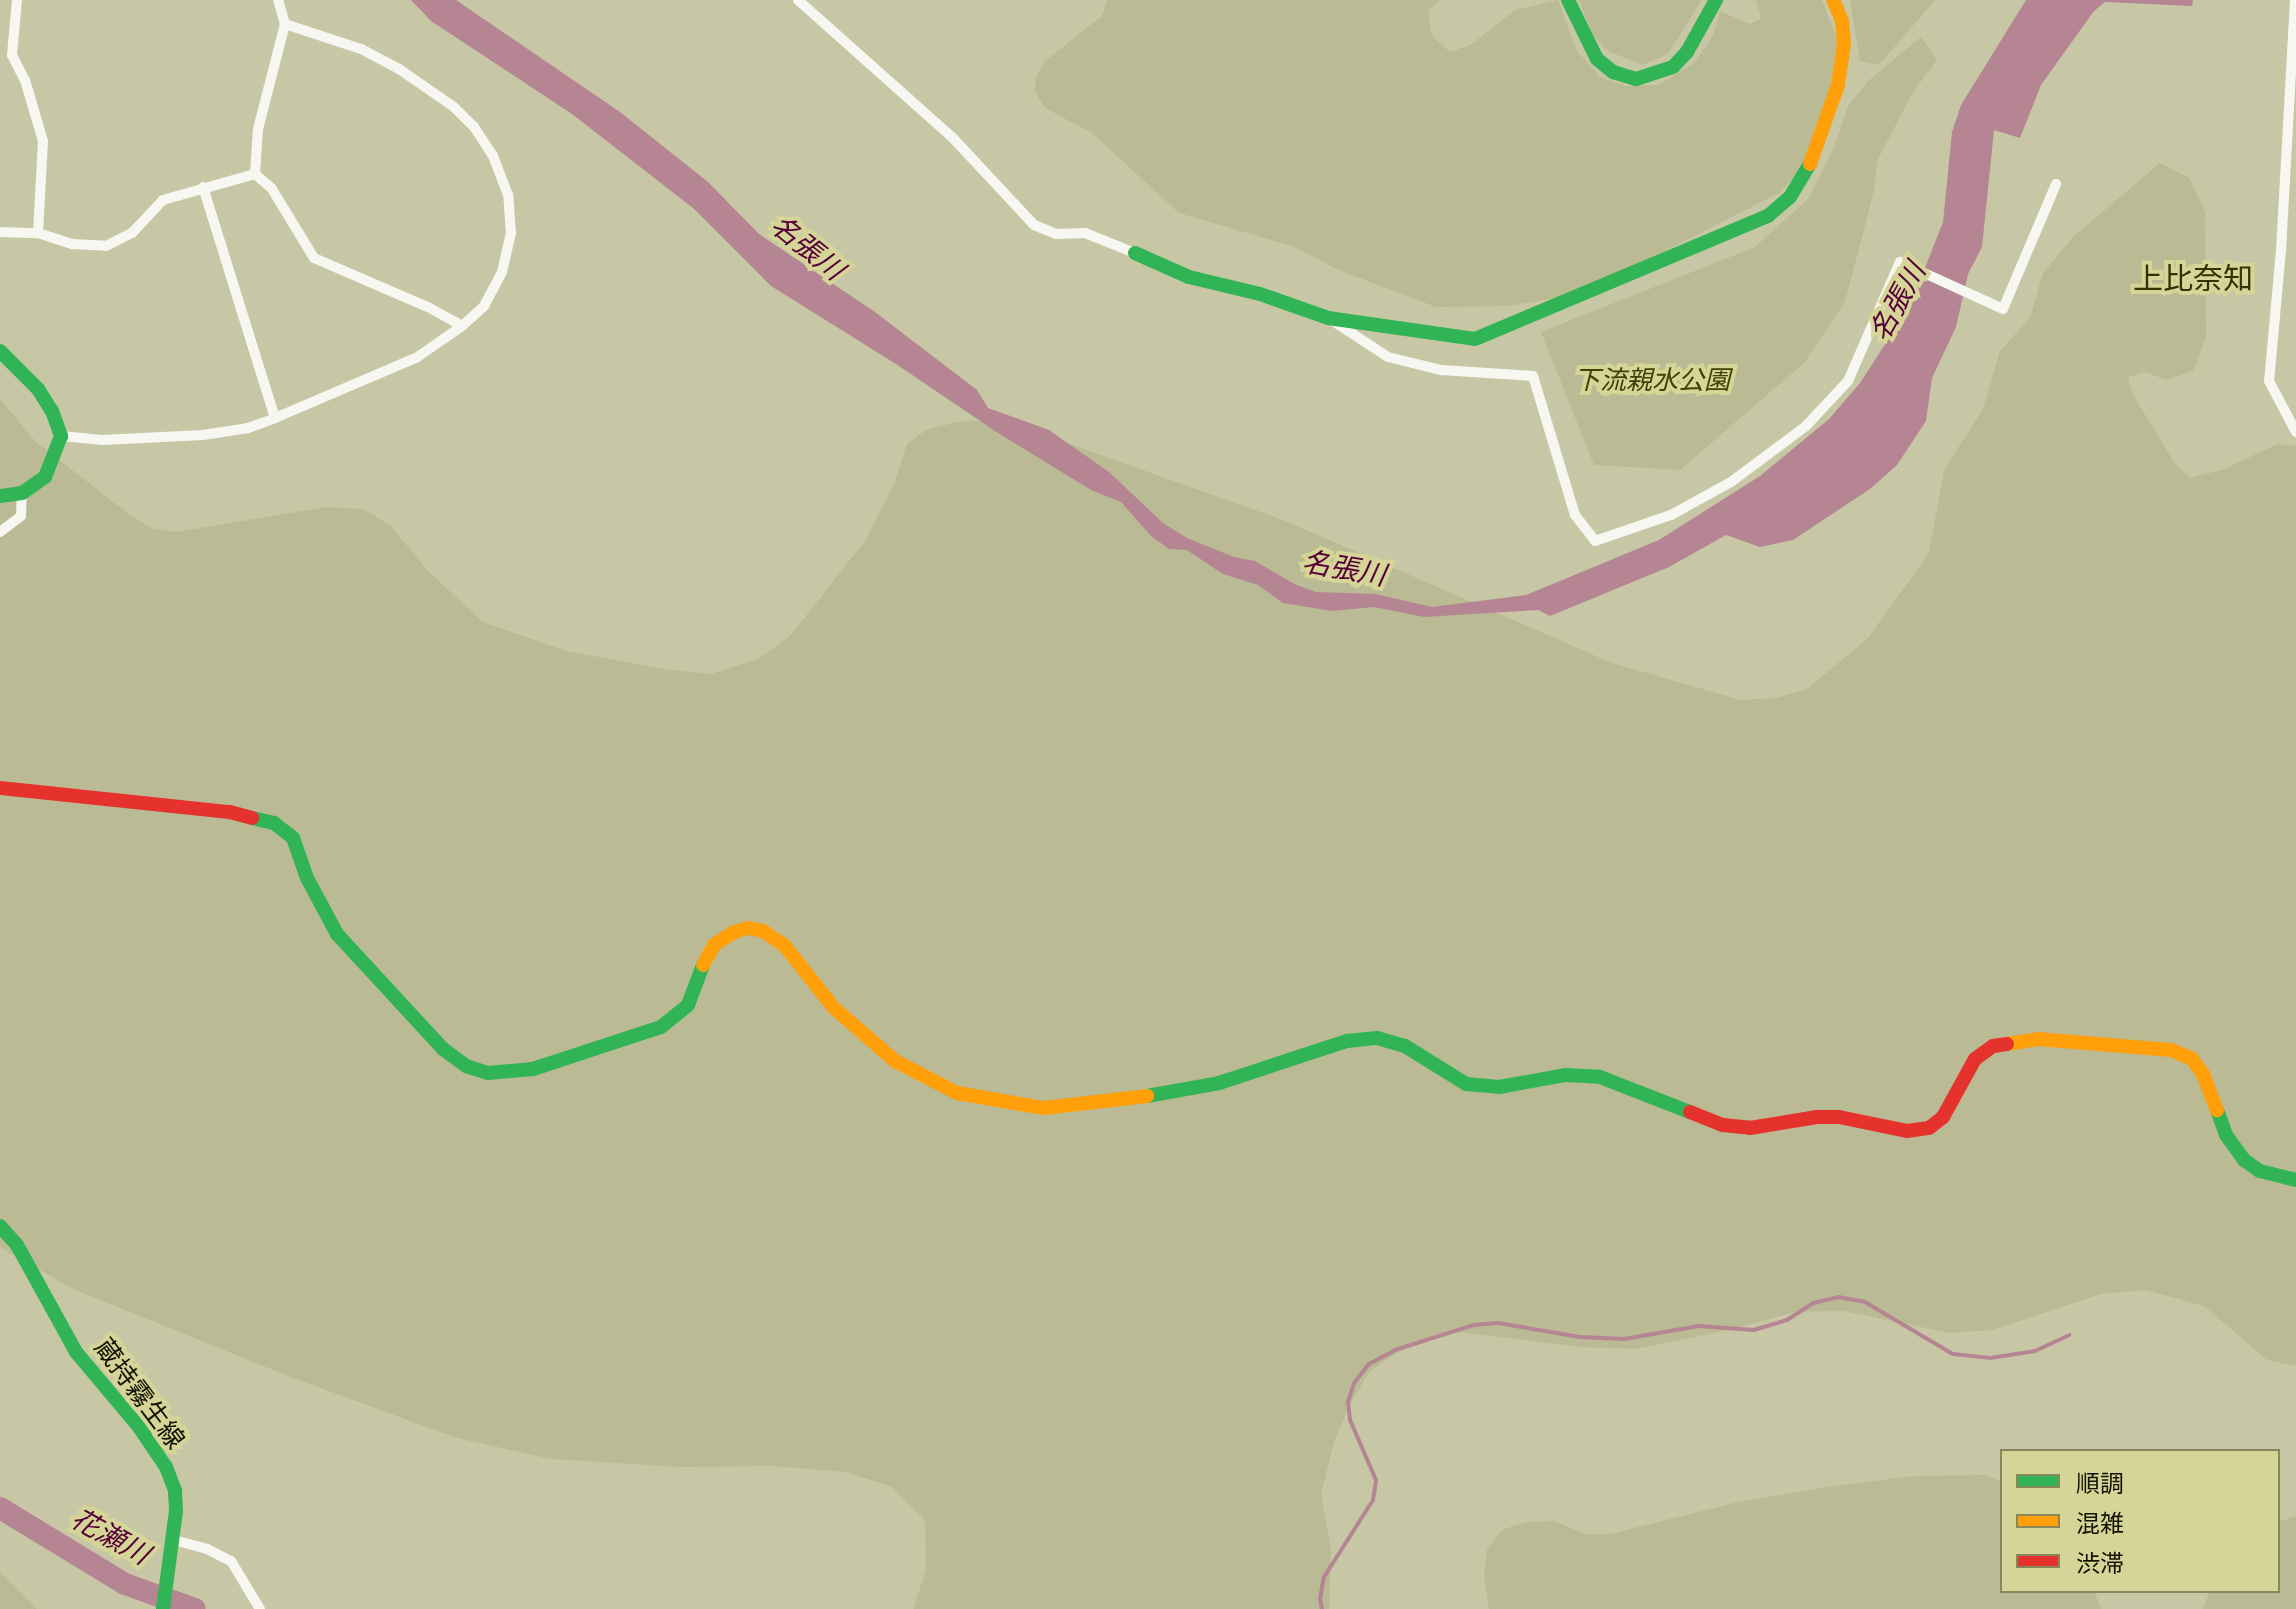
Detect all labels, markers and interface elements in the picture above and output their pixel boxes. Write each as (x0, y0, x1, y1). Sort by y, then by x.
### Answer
water label: 名張川 (764, 209, 850, 287)
water label: 名張川 (1863, 257, 1933, 347)
district label: 上比奈知 (2133, 261, 2253, 297)
park label: 下流親水公園 (1574, 365, 1730, 397)
water label: 名張川 (1300, 545, 1388, 593)
street label: 蔵持霧生線 (87, 1333, 191, 1455)
legend (2000, 1449, 2280, 1593)
text: 順調 (2076, 1470, 2124, 1497)
water label: 花瀬川 (65, 1502, 155, 1572)
text: 混雑 (2076, 1510, 2124, 1537)
text: 渋滞 (2076, 1550, 2124, 1577)

